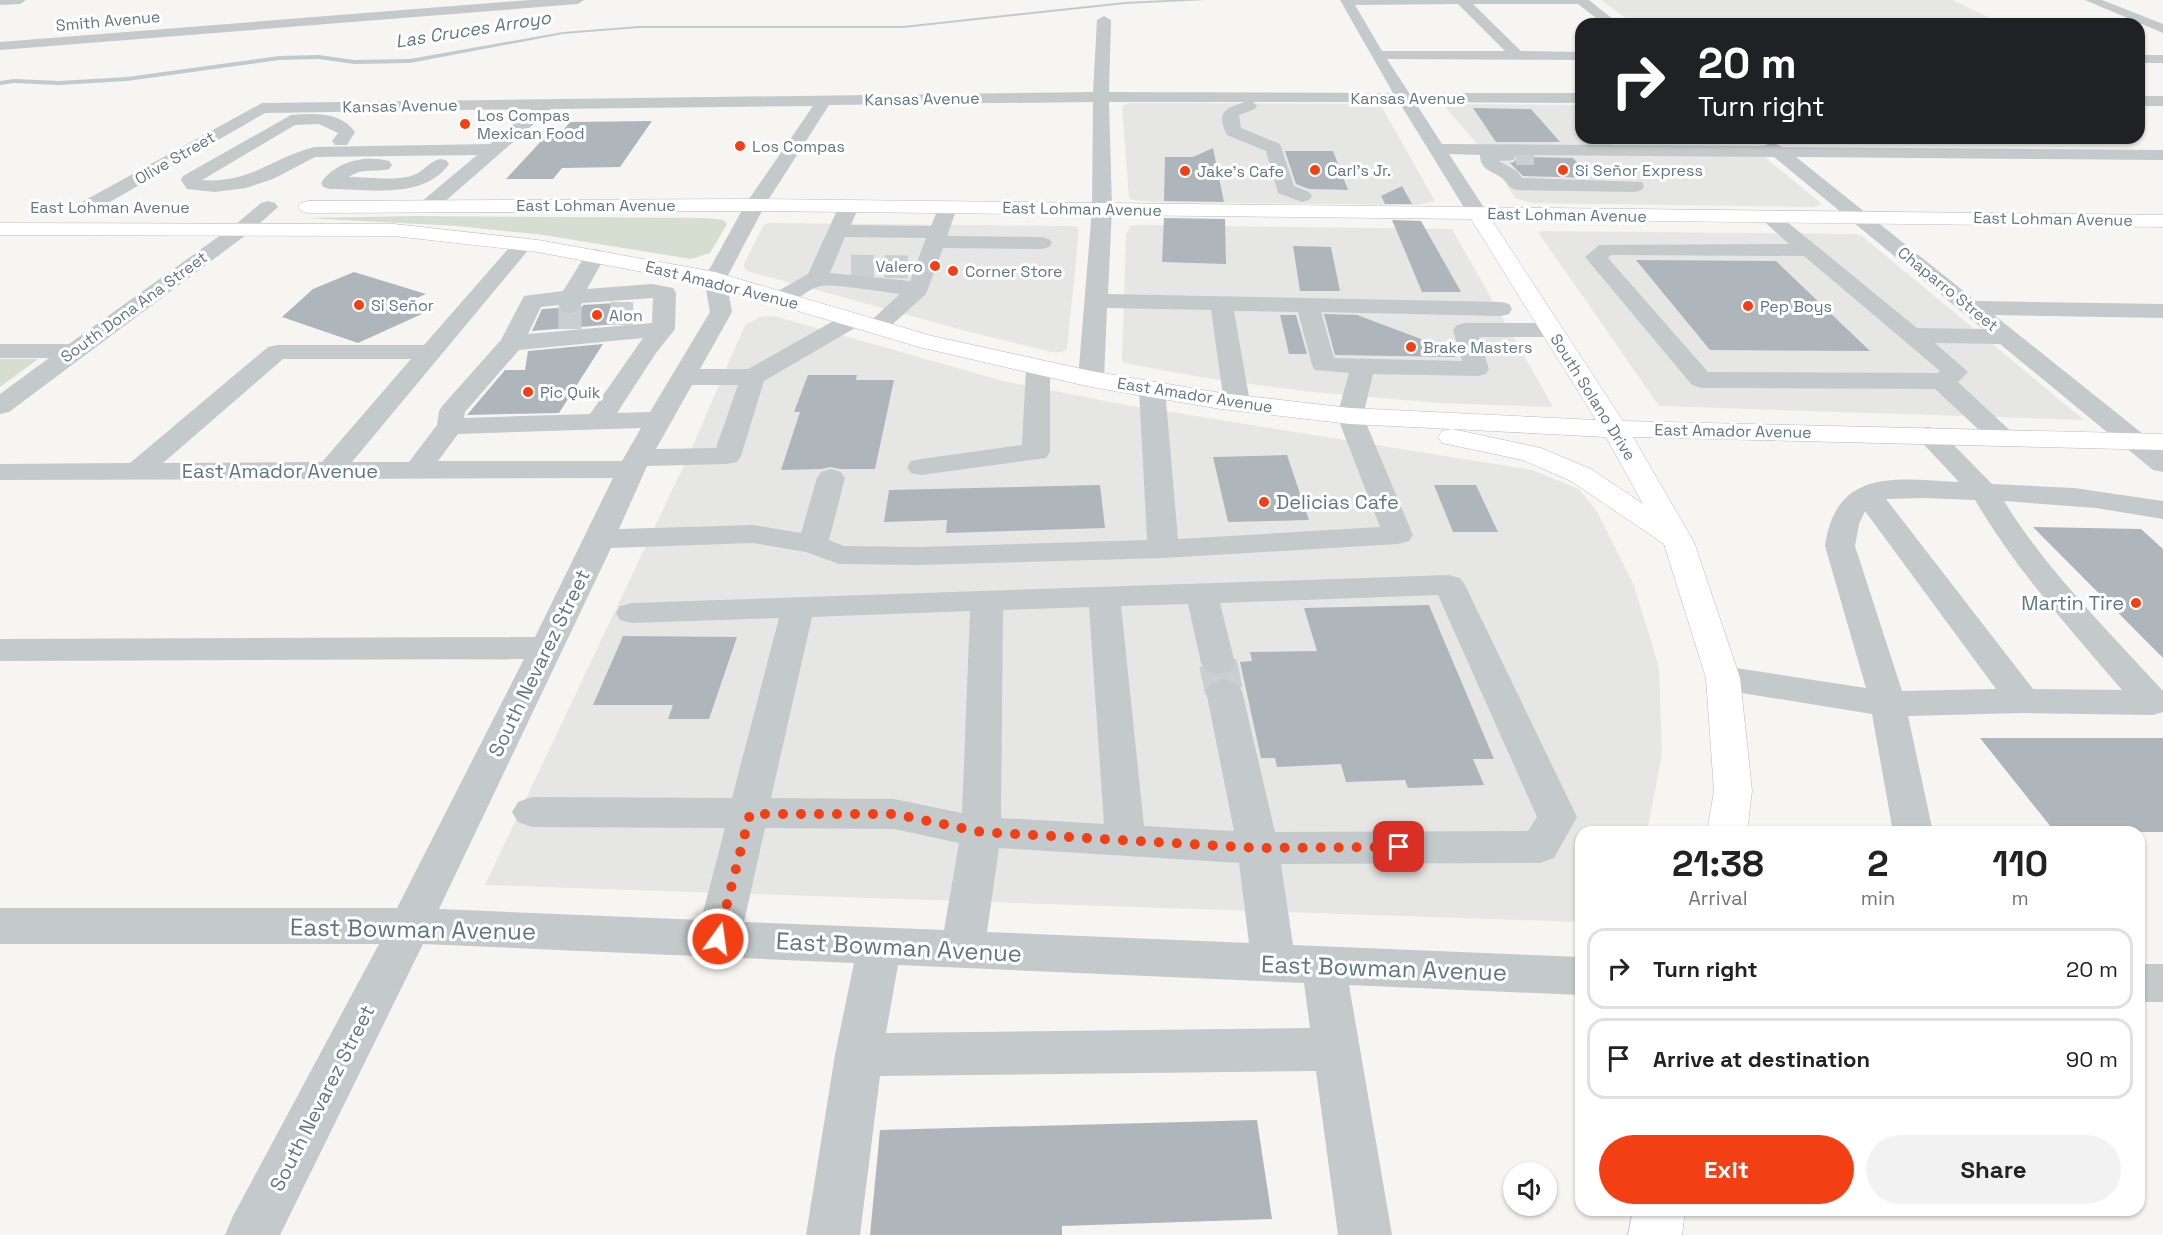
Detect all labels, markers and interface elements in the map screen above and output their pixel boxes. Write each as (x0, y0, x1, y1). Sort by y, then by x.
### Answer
water label: Las Cruces Arroyo (394, 5, 553, 53)
street label: Smith Avenue (55, 6, 161, 36)
text: 20 m (1698, 37, 1797, 90)
icon: right (1599, 42, 1677, 120)
street label: Kansas Avenue (864, 87, 980, 111)
street label: Kansas Avenue (1350, 88, 1466, 109)
text: Turn right (1698, 89, 1825, 124)
street label: Kansas Avenue (342, 94, 458, 118)
place label: Los Compas Mexican Food (477, 105, 585, 144)
marker: Los Compas Mexican Food (458, 117, 472, 131)
street label: Olive Street (131, 127, 219, 189)
place label: Los Compas (752, 136, 845, 157)
marker: Los Compas (733, 139, 747, 153)
place label: Carl's Jr. (1327, 160, 1391, 181)
place label: Si Señor Express (1575, 160, 1703, 181)
place label: Jake's Cafe (1197, 161, 1284, 182)
marker: Carl's Jr. (1308, 163, 1322, 177)
marker: Si Señor Express (1556, 163, 1570, 177)
marker: Jake's Cafe (1178, 164, 1192, 178)
street label: East Lohman Avenue (516, 195, 676, 216)
street label: East Lohman Avenue (30, 197, 190, 218)
street label: East Lohman Avenue (1002, 197, 1162, 221)
street label: East Lohman Avenue (1487, 203, 1647, 227)
street label: East Lohman Avenue (1973, 207, 2133, 231)
street label: Chaparro Street (1893, 242, 2003, 336)
street label: South Dona Ana Street (57, 247, 211, 367)
street label: East Amador Avenue (643, 256, 801, 314)
place label: Valero (875, 256, 923, 277)
marker: Valero (928, 259, 942, 273)
place label: Corner Store (965, 261, 1063, 282)
marker: Corner Store (946, 264, 960, 278)
place label: Si Señor (371, 295, 434, 316)
place label: Pep Boys (1760, 296, 1832, 317)
marker: Si Señor (352, 298, 366, 312)
marker: Pep Boys (1741, 299, 1755, 313)
place label: Alon (609, 305, 643, 326)
marker: Alon (590, 308, 604, 322)
street label: South Solano Drive (1545, 330, 1641, 464)
place label: Brake Masters (1423, 337, 1532, 358)
marker: Brake Masters (1404, 340, 1418, 354)
street label: East Amador Avenue (1116, 372, 1274, 418)
place label: Pic Quik (540, 382, 601, 403)
marker: Pic Quik (521, 385, 535, 399)
street label: East Amador Avenue (1654, 419, 1812, 443)
street label: East Amador Avenue (182, 458, 378, 484)
place label: Delicias Cafe (1276, 489, 1399, 515)
marker: Delicias Cafe (1257, 495, 1271, 509)
street label: South Nevarez Street (482, 565, 596, 761)
place label: Martin Tire (2021, 590, 2124, 616)
marker: Martin Tire (2129, 596, 2143, 610)
pin (1373, 821, 1424, 872)
icon: arrive (1382, 830, 1415, 863)
text: 21:38 (1672, 841, 1764, 887)
text: 2 (1867, 841, 1889, 887)
text: 110 (1992, 841, 2048, 887)
text: Arrival (1688, 885, 1748, 911)
text: min (1861, 885, 1895, 911)
text: m (2011, 885, 2029, 911)
position arrow (686, 907, 750, 971)
street label: East Bowman Avenue (290, 911, 536, 947)
street label: East Bowman Avenue (775, 925, 1023, 969)
street label: East Bowman Avenue (1260, 948, 1508, 988)
icon: right (1602, 952, 1635, 985)
text: Turn right (1653, 955, 1758, 983)
text: 20 m (2066, 955, 2118, 983)
street label: South Nevarez Street (264, 1001, 380, 1195)
icon: arrive (1602, 1042, 1635, 1075)
text: Arrive at destination (1653, 1045, 1870, 1073)
text: 90 m (2066, 1045, 2118, 1073)
button: Exit (1599, 1135, 1854, 1204)
button: Share (1866, 1135, 2121, 1204)
map controls (1503, 1162, 1557, 1216)
button: sound (1503, 1162, 1557, 1216)

